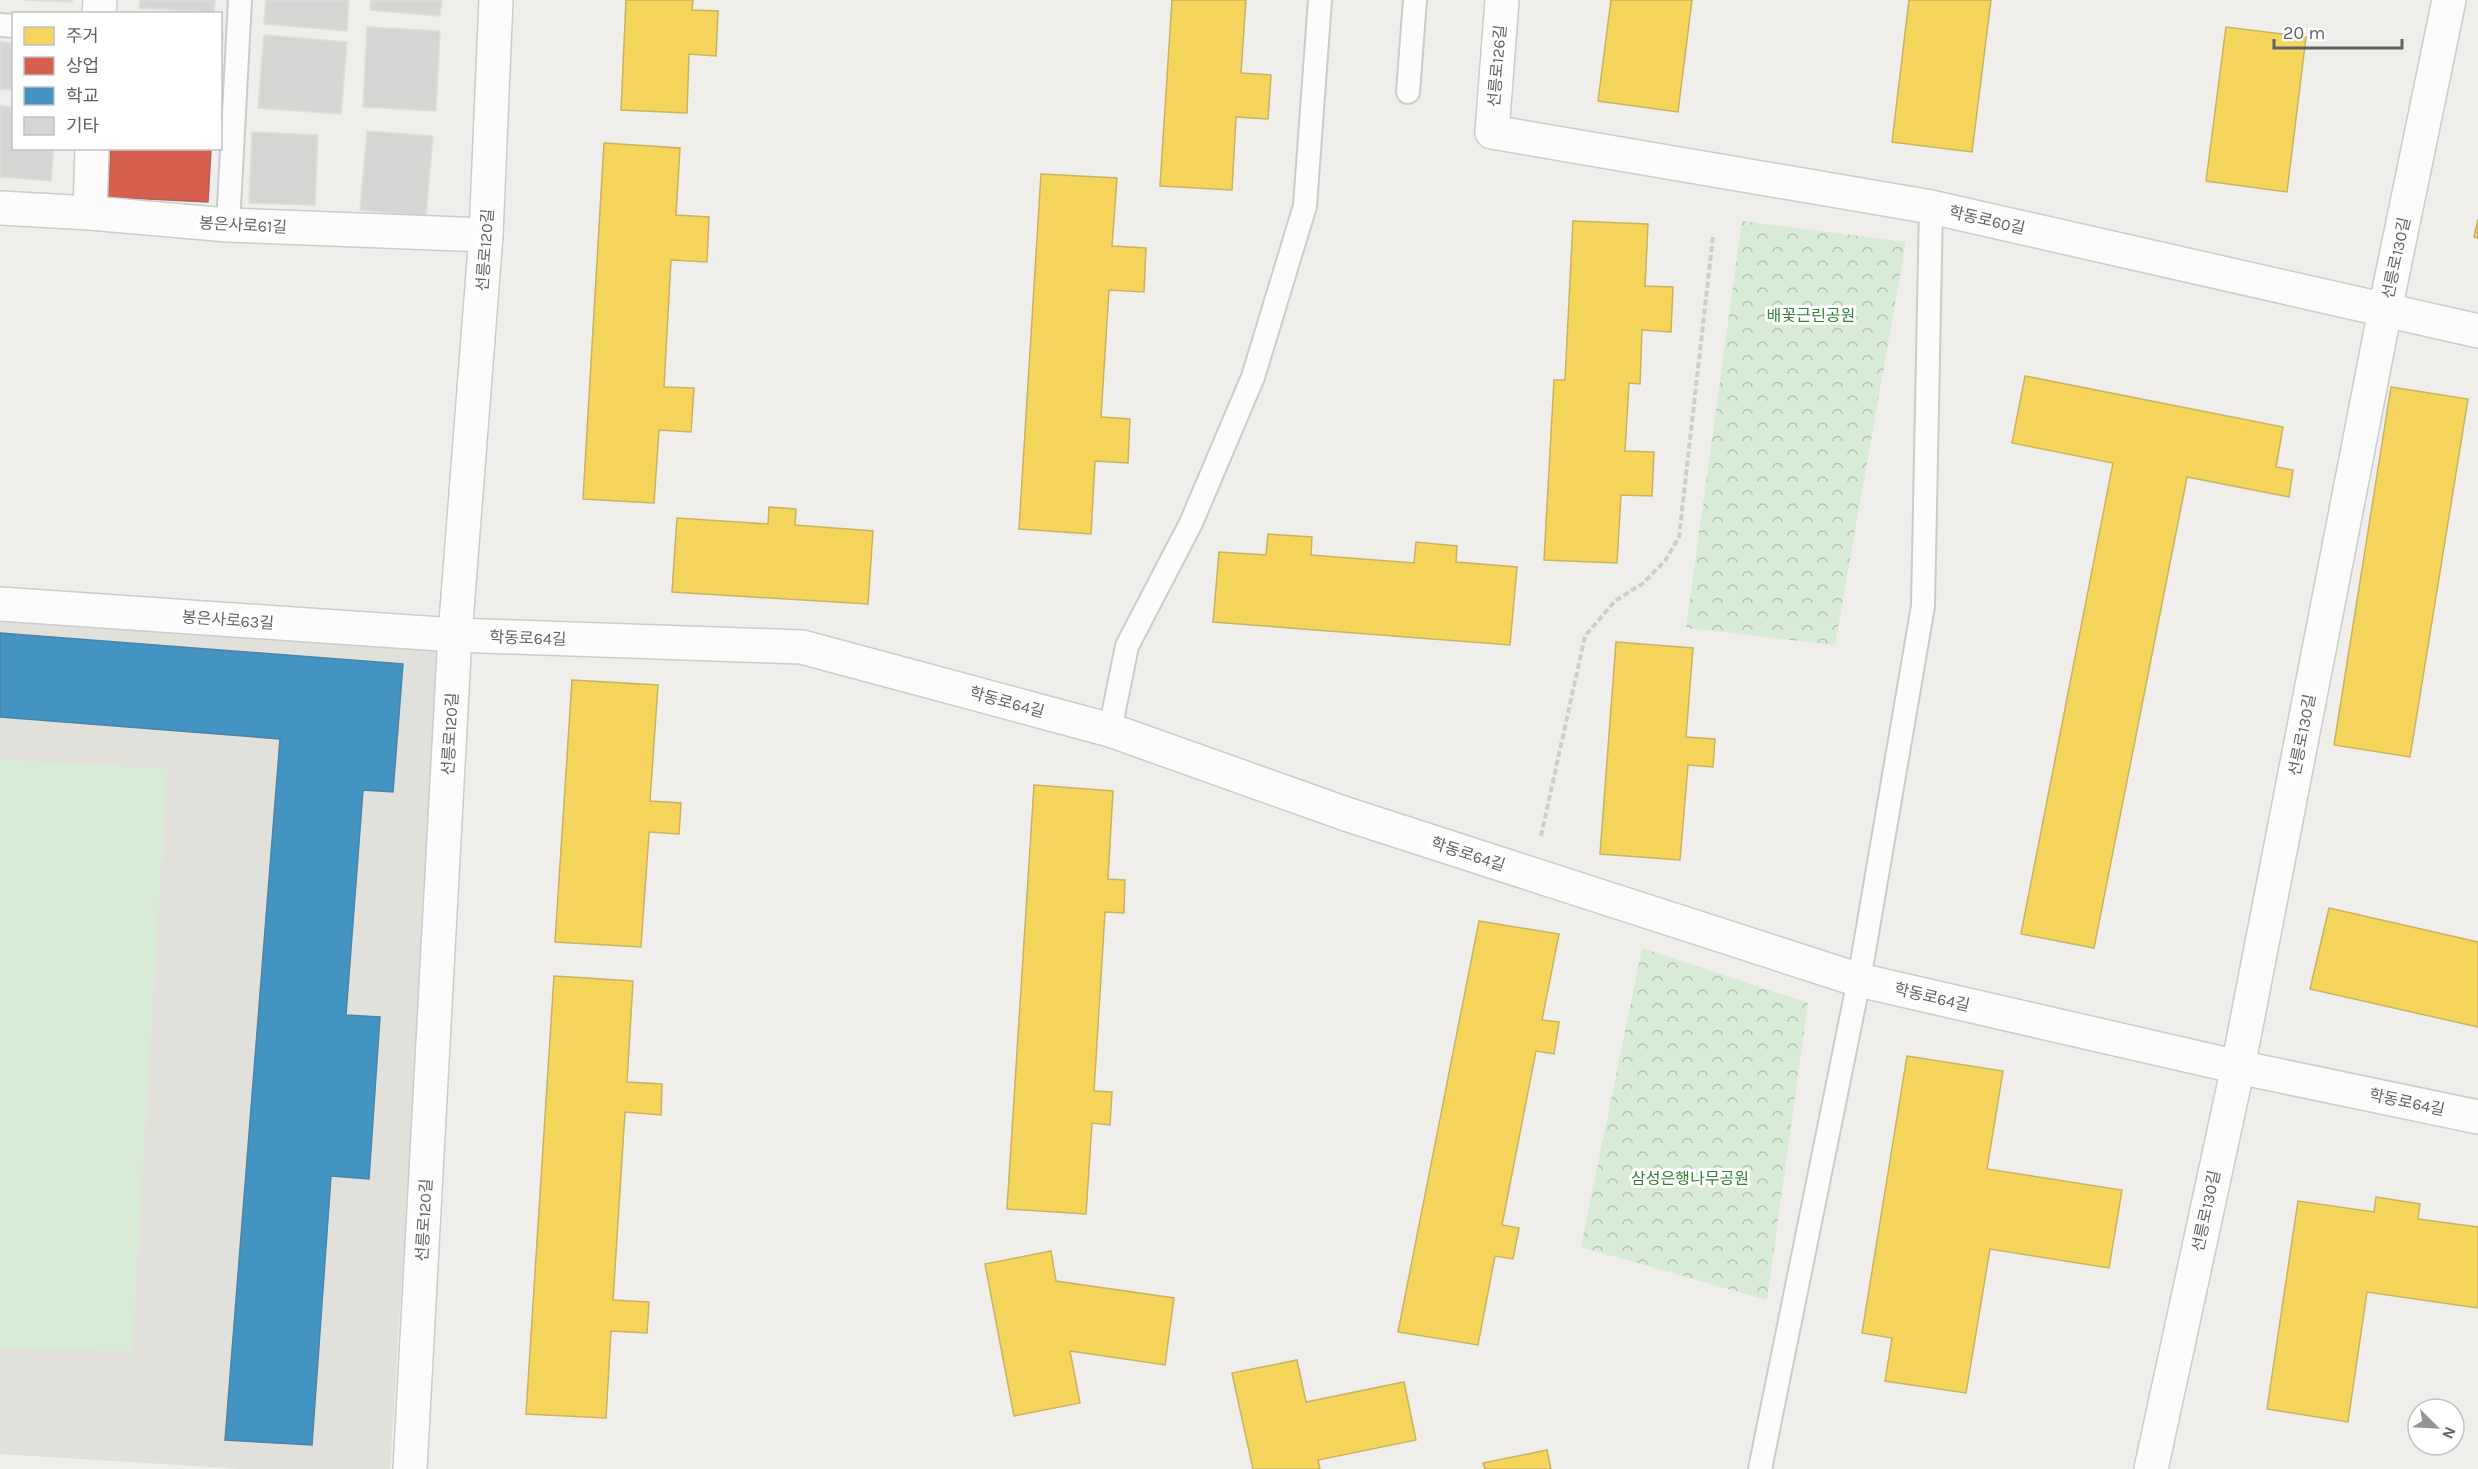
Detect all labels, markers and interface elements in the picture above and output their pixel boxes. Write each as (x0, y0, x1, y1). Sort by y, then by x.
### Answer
legend (12, 12, 222, 150)
scale bar (2274, 12, 2402, 50)
text: 20 m (2283, 22, 2325, 44)
street label: 선릉로126길 (1484, 24, 1510, 108)
text: 주거 (66, 25, 99, 47)
text: 상업 (66, 55, 99, 77)
text: 학교 (66, 85, 99, 107)
text: 기타 (66, 115, 100, 137)
street label: 학동로60길 (1947, 202, 2027, 238)
street label: 선릉로120길 (473, 208, 497, 292)
street label: 봉은사로61길 (199, 213, 287, 237)
street label: 선릉로130길 (2378, 215, 2414, 301)
park label: 배꽃근린공원 (1767, 306, 1855, 325)
street label: 봉은사로63길 (181, 607, 275, 633)
street label: 학동로64길 (489, 627, 567, 649)
street label: 학동로64길 (967, 683, 1047, 721)
street label: 선릉로120길 (438, 692, 462, 776)
street label: 선릉로130길 (2285, 692, 2319, 778)
street label: 학동로64길 (1428, 833, 1508, 875)
street label: 학동로64길 (1892, 979, 1972, 1015)
street label: 학동로64길 (2367, 1085, 2447, 1119)
street label: 선릉로130길 (2188, 1168, 2224, 1254)
park label: 삼성은행나무공원 (1631, 1169, 1749, 1188)
street label: 선릉로120길 (412, 1178, 436, 1262)
north arrow (2406, 1397, 2466, 1457)
text: N (2438, 1424, 2460, 1442)

